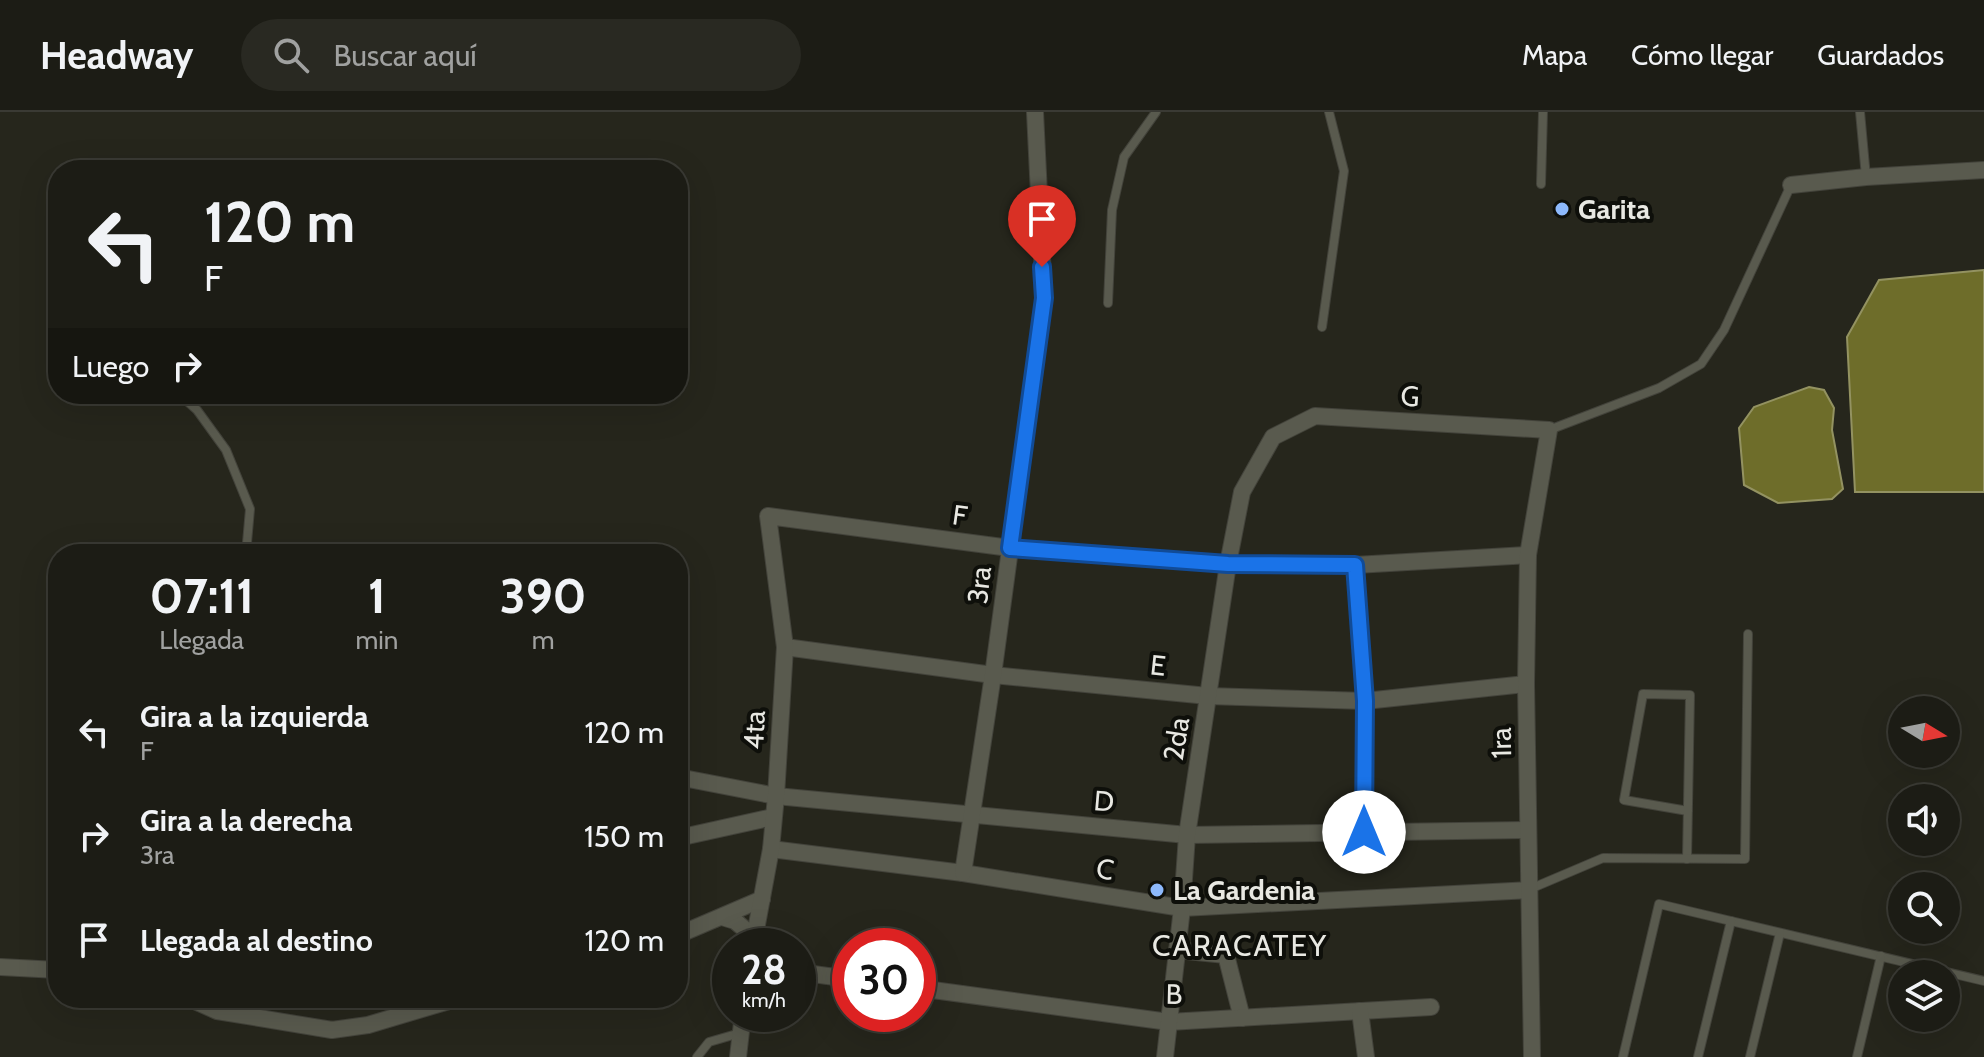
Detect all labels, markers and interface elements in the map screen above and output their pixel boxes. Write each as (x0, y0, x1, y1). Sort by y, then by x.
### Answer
search box (241, 19, 801, 91)
text: Headway (40, 32, 193, 79)
icon: search (269, 33, 313, 77)
text: Buscar aquí (333, 37, 477, 74)
text: Mapa (1522, 38, 1587, 72)
text: Cómo llegar (1631, 38, 1773, 72)
text: Guardados (1817, 38, 1944, 72)
pin (1008, 185, 1076, 267)
text: 120 m (204, 188, 355, 256)
icon: left (72, 192, 176, 296)
place label: Garita (1578, 192, 1650, 226)
icon: arrive (1020, 197, 1064, 241)
marker: Garita (1553, 200, 1571, 218)
text: F (204, 256, 223, 300)
icon: right (165, 344, 209, 388)
text: Luego (72, 348, 149, 385)
street label: G (1399, 378, 1421, 414)
street label: F (950, 497, 970, 533)
street label: 3ra (960, 564, 998, 606)
text: 07:11 (149, 567, 254, 625)
text: 1 (368, 567, 386, 625)
text: 390 (500, 567, 587, 625)
text: Llegada (159, 624, 244, 656)
text: min (355, 624, 398, 656)
text: m (532, 624, 555, 656)
street label: E (1149, 647, 1167, 683)
north arrow (1888, 696, 1960, 768)
map controls (1888, 696, 1960, 1032)
text: Gira a la izquierda (140, 698, 369, 735)
street label: 4ta (736, 709, 772, 750)
icon: left (72, 710, 116, 754)
text: 120 m (584, 714, 664, 751)
street label: 2da (1156, 714, 1196, 763)
street label: 1ra (1484, 727, 1518, 759)
text: F (140, 735, 154, 767)
street label: D (1092, 783, 1116, 819)
button: sound (1888, 784, 1960, 856)
position arrow (1322, 790, 1406, 874)
text: Gira a la derecha (140, 802, 352, 839)
icon: right (72, 814, 116, 858)
text: 150 m (584, 818, 664, 855)
text: 3ra (140, 839, 175, 871)
street label: C (1094, 851, 1116, 887)
button: search (1888, 872, 1960, 944)
place label: La Gardenia (1173, 873, 1315, 907)
marker: La Gardenia (1148, 881, 1166, 899)
icon: arrive (72, 918, 116, 962)
text: Llegada al destino (140, 922, 373, 959)
text: 120 m (584, 922, 664, 959)
district label: CARACATEY (1152, 927, 1328, 964)
speed limit sign: 30 (832, 928, 936, 1032)
text: 28 (741, 945, 787, 994)
button: layers (1888, 960, 1960, 1032)
street label: B (1165, 977, 1183, 1011)
text: km/h (742, 988, 786, 1012)

